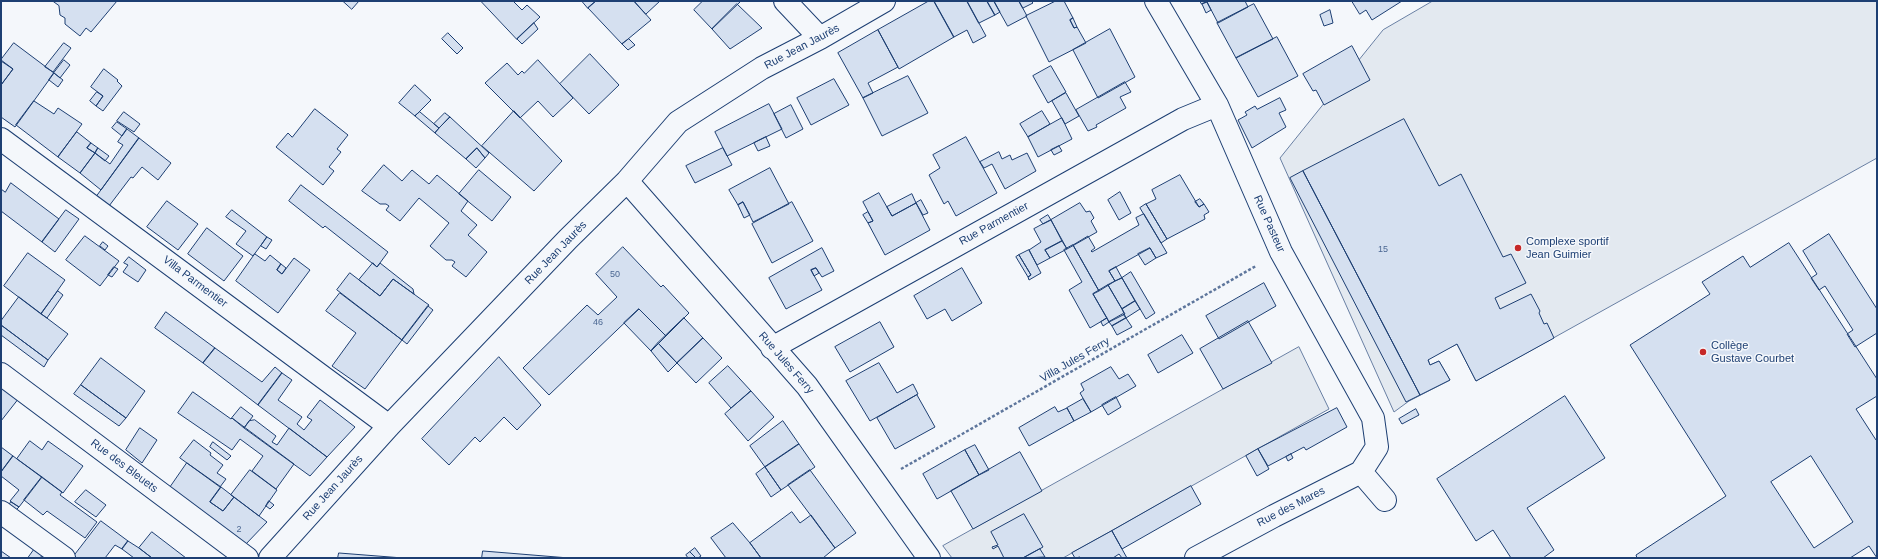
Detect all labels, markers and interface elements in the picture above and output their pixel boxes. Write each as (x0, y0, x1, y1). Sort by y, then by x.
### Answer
street label: Rue Jean Jaurès (762, 22, 842, 72)
street label: Rue Pasteur (1251, 193, 1287, 255)
street label: Rue Parmentier (957, 200, 1031, 248)
street label: Rue Jean Jaurès (522, 219, 590, 287)
place label: Complexe sportif Jean Guimier (1526, 235, 1609, 261)
marker: Complexe sportif Jean Guimier (1513, 243, 1523, 253)
house number: 15 (1378, 245, 1388, 255)
street label: Villa Parmentier (160, 253, 230, 311)
house number: 50 (610, 270, 620, 280)
house number: 46 (593, 318, 603, 328)
street label: Rue Jules Ferry (756, 329, 816, 397)
street label: Villa Jules Ferry (1038, 335, 1112, 385)
place label: Collège Gustave Courbet (1711, 339, 1794, 365)
marker: Collège Gustave Courbet (1698, 347, 1708, 357)
street label: Rue des Bleuets (88, 436, 160, 496)
street label: Rue Jean Jaurès (300, 453, 366, 523)
street label: Rue des Mares (1255, 484, 1327, 530)
house number: 2 (236, 525, 242, 535)

